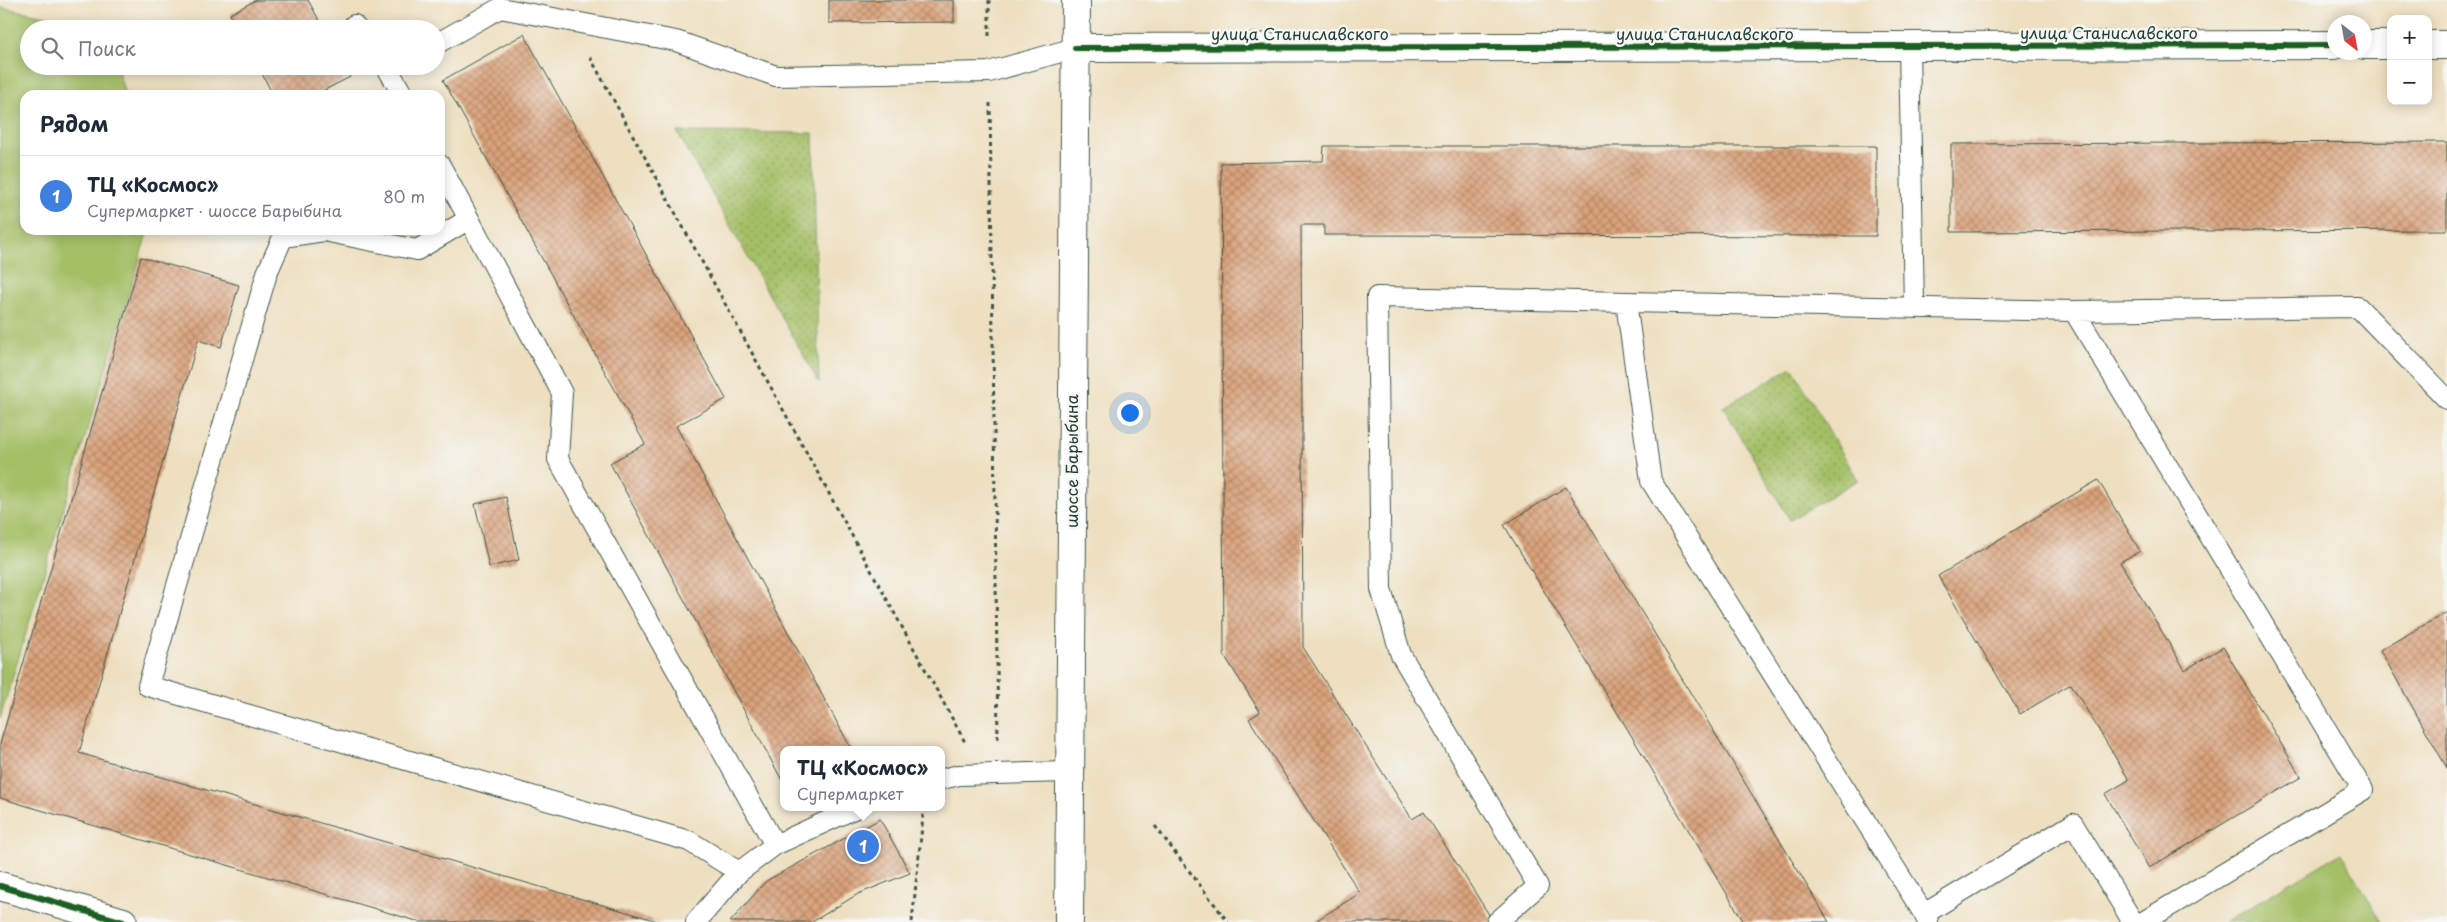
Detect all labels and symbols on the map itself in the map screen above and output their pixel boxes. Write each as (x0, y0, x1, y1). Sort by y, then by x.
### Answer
north arrow (2327, 15, 2372, 60)
street label: улица Станиславского (2020, 20, 2198, 44)
street label: улица Станиславского (1211, 21, 1389, 45)
street label: улица Станиславского (1616, 21, 1794, 45)
street label: шоссе Барыбина (1059, 394, 1083, 528)
your location (1117, 400, 1143, 426)
pin: 1 (847, 827, 879, 865)

